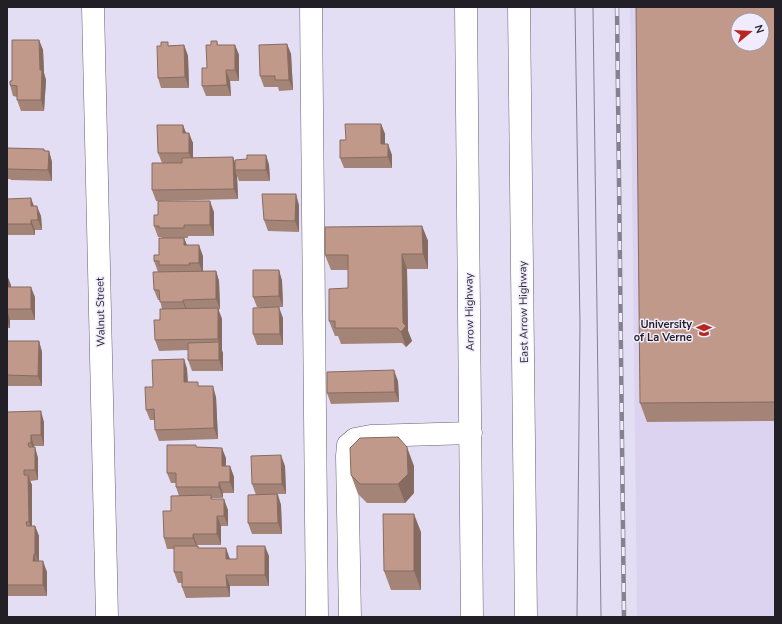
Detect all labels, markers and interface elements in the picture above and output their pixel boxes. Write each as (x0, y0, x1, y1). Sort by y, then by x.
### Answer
north arrow (730, 12, 770, 52)
text: N (751, 23, 767, 35)
street label: East Arrow Highway (515, 260, 532, 363)
street label: Arrow Highway (461, 272, 478, 351)
street label: Walnut Street (92, 277, 109, 347)
place label: University of La Verne (634, 317, 692, 345)
school or university icon: University of La Verne (695, 321, 713, 339)

